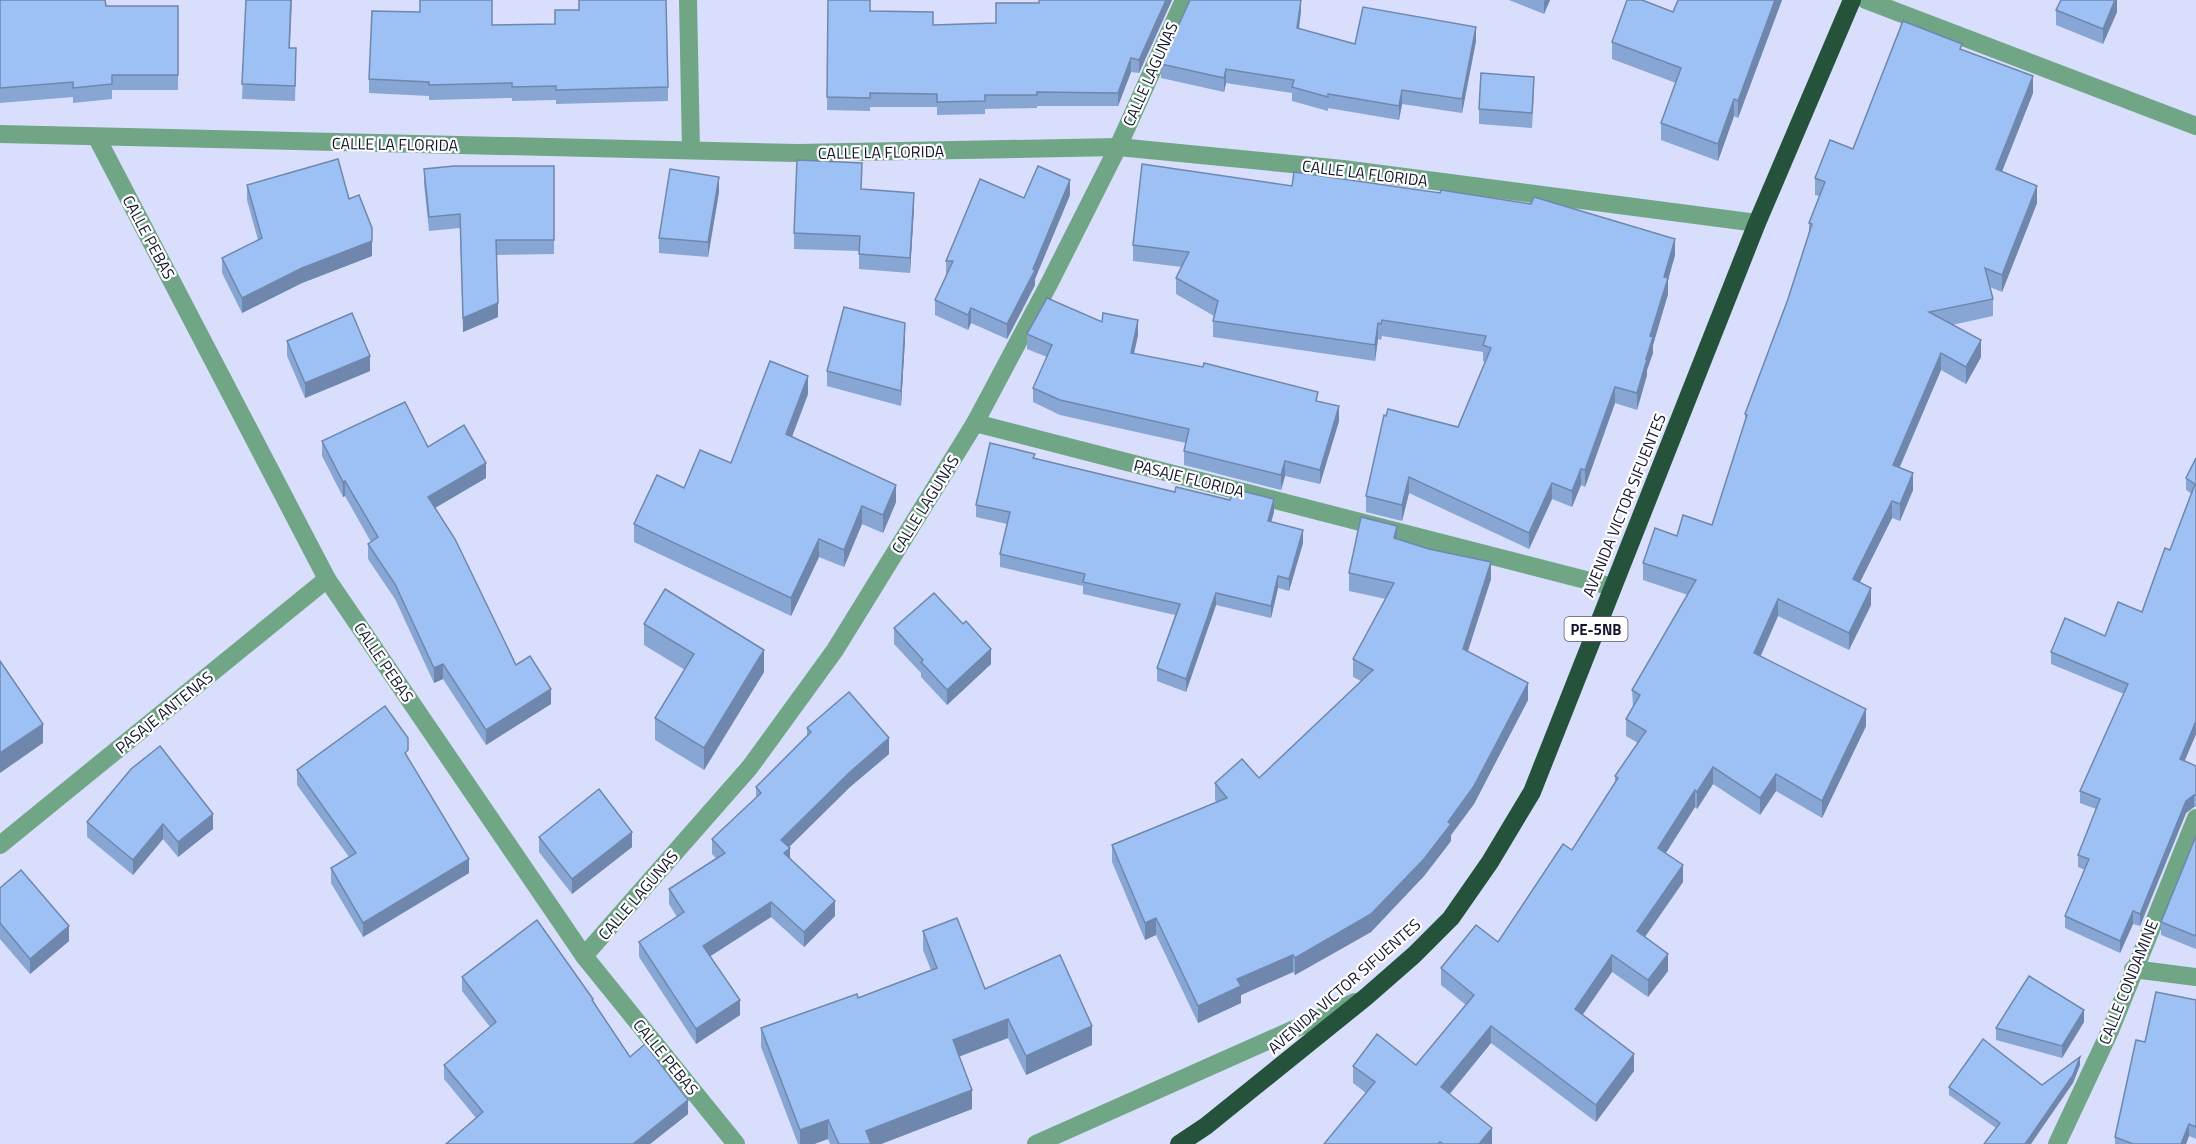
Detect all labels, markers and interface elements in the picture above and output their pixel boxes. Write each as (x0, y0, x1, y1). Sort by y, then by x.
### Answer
street label: CALLE LAGUNAS (1116, 18, 1184, 130)
street label: CALLE LA FLORIDA (332, 131, 459, 157)
street label: CALLE LA FLORIDA (818, 139, 945, 165)
street label: CALLE LA FLORIDA (1301, 153, 1430, 193)
street label: CALLE PEBAS (117, 191, 181, 283)
street label: AVENIDA VICTOR SIFUENTES (1576, 410, 1672, 600)
street label: CALLE LAGUNAS (885, 450, 965, 558)
street label: PASAJE FLORIDA (1131, 453, 1247, 503)
street label: CALLE PEBAS (348, 617, 420, 707)
road number: PE-5NB (1564, 617, 1628, 641)
street label: PASAJE ANTENAS (110, 665, 218, 759)
street label: CALLE LAGUNAS (592, 845, 684, 945)
street label: AVENIDA VICTOR SIFUENTES (1262, 913, 1426, 1059)
street label: CALLE CONDAMINE (2092, 916, 2164, 1048)
street label: CALLE PEBAS (628, 1014, 704, 1100)

